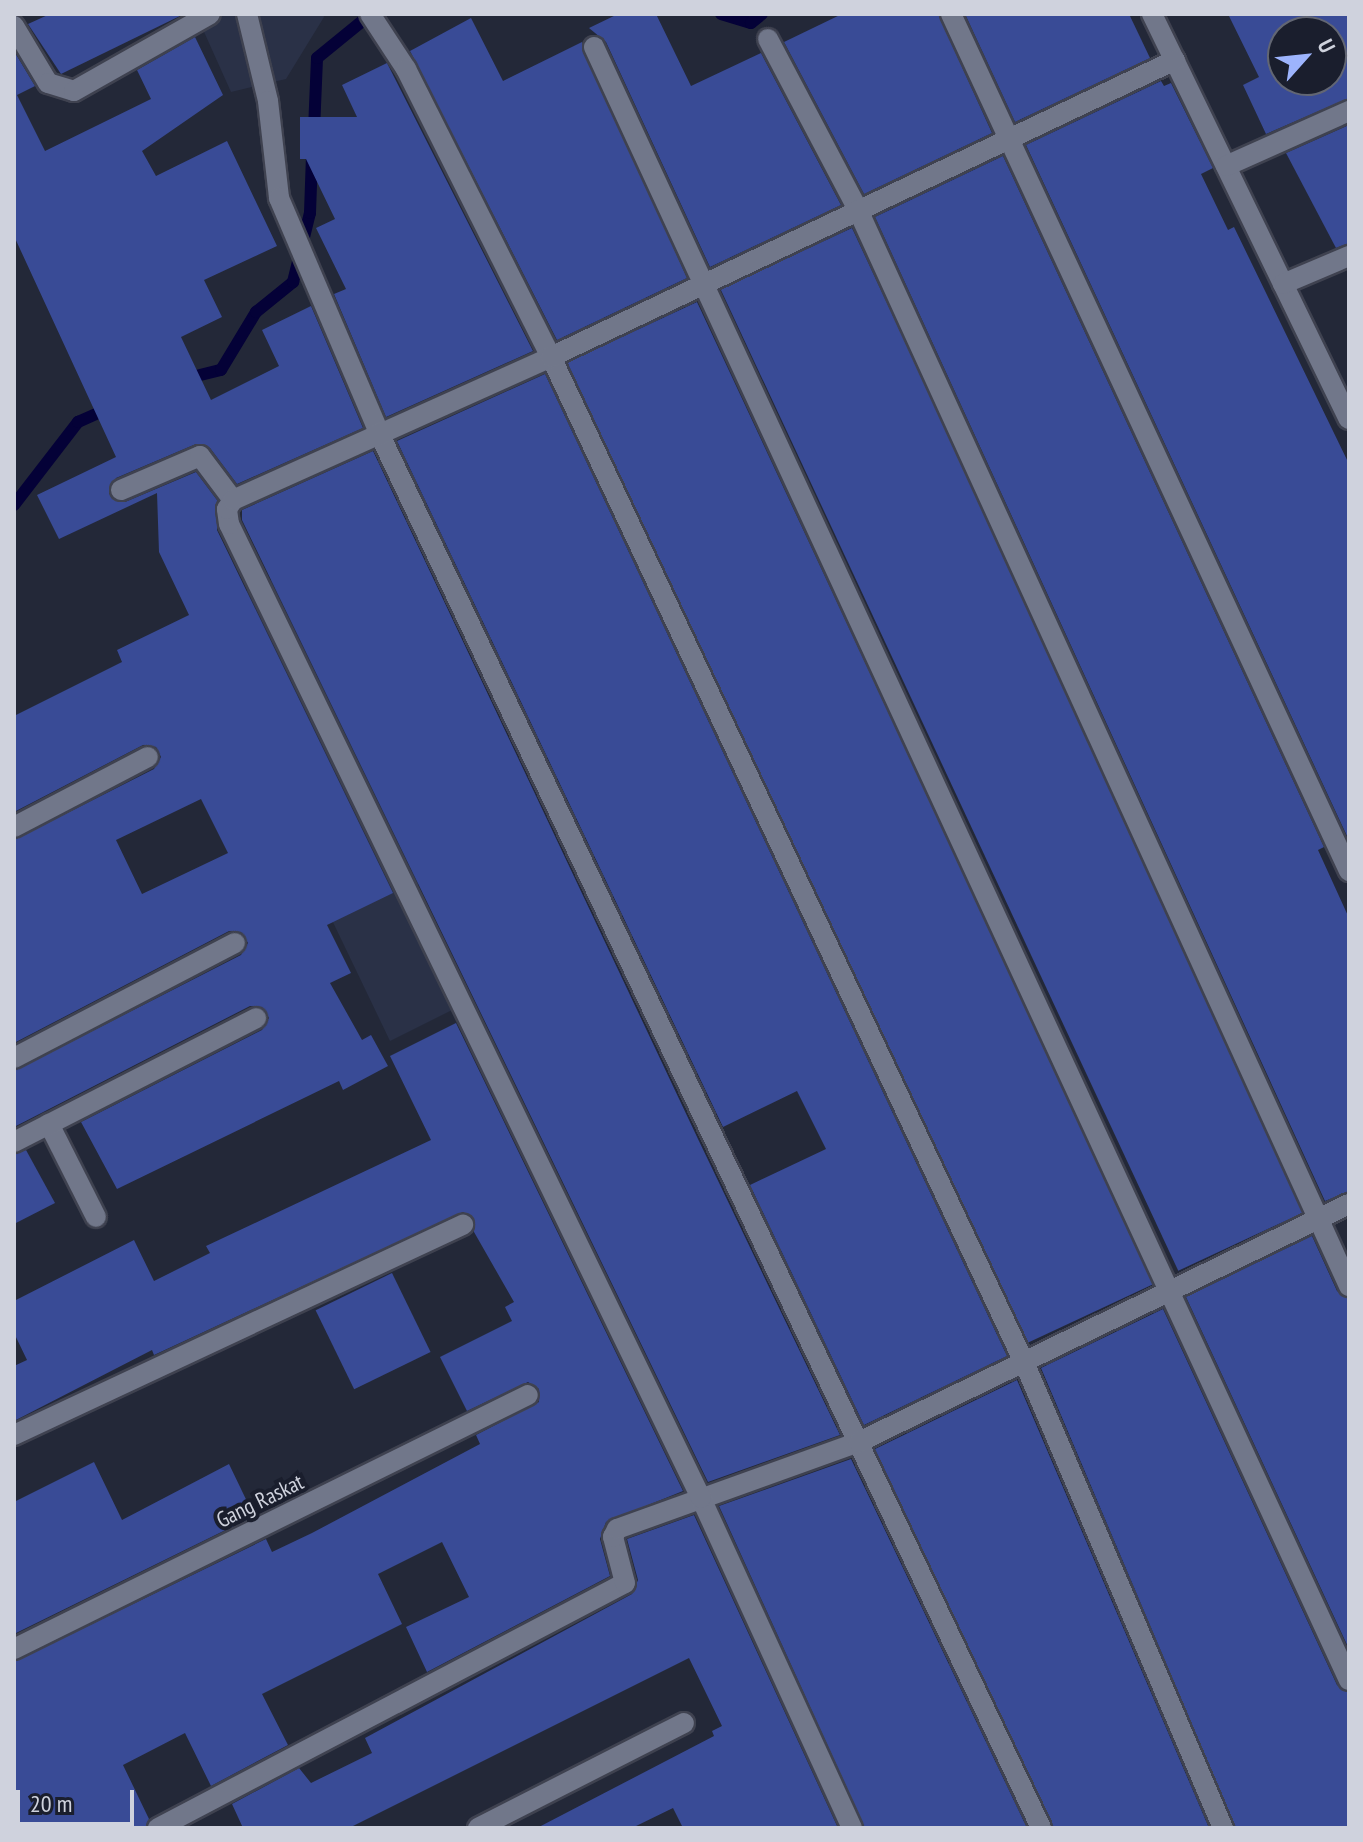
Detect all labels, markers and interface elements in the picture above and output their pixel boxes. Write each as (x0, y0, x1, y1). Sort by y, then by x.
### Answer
north arrow (1267, 16, 1347, 96)
text: U (1312, 35, 1342, 57)
street label: Gang Raskat (212, 1469, 308, 1533)
scale bar (20, 1774, 138, 1824)
text: 20 m (30, 1788, 72, 1819)

